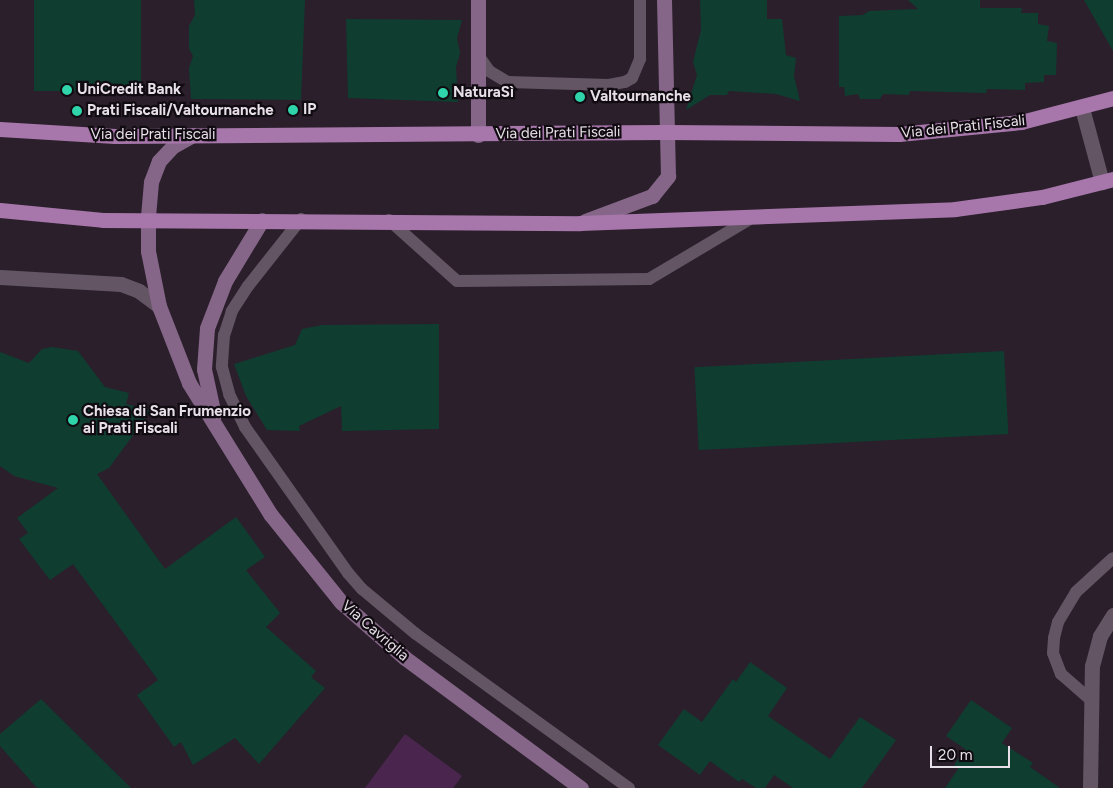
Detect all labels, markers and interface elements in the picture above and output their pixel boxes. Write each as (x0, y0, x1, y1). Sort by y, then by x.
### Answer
place label: UniCredit Bank (77, 81, 181, 99)
marker: UniCredit Bank (61, 84, 73, 96)
place label: NaturaSì (453, 84, 514, 102)
marker: NaturaSì (437, 87, 449, 99)
place label: Valtournanche (590, 88, 691, 106)
marker: Valtournanche (574, 91, 586, 103)
place label: IP (303, 101, 316, 119)
place label: Prati Fiscali/Valtournanche (87, 102, 274, 120)
marker: IP (287, 104, 299, 116)
marker: Prati Fiscali/Valtournanche (71, 105, 83, 117)
street label: Via dei Prati Fiscali (900, 112, 1026, 142)
street label: Via dei Prati Fiscali (495, 123, 621, 143)
street label: Via dei Prati Fiscali (91, 126, 215, 144)
place label: Chiesa di San Frumenzio ai Prati Fiscali (83, 402, 251, 437)
marker: Chiesa di San Frumenzio ai Prati Fiscali (67, 414, 79, 426)
street label: Via Cavriglia (338, 597, 412, 665)
scale bar (933, 736, 1013, 768)
text: 20 m (938, 746, 972, 764)

